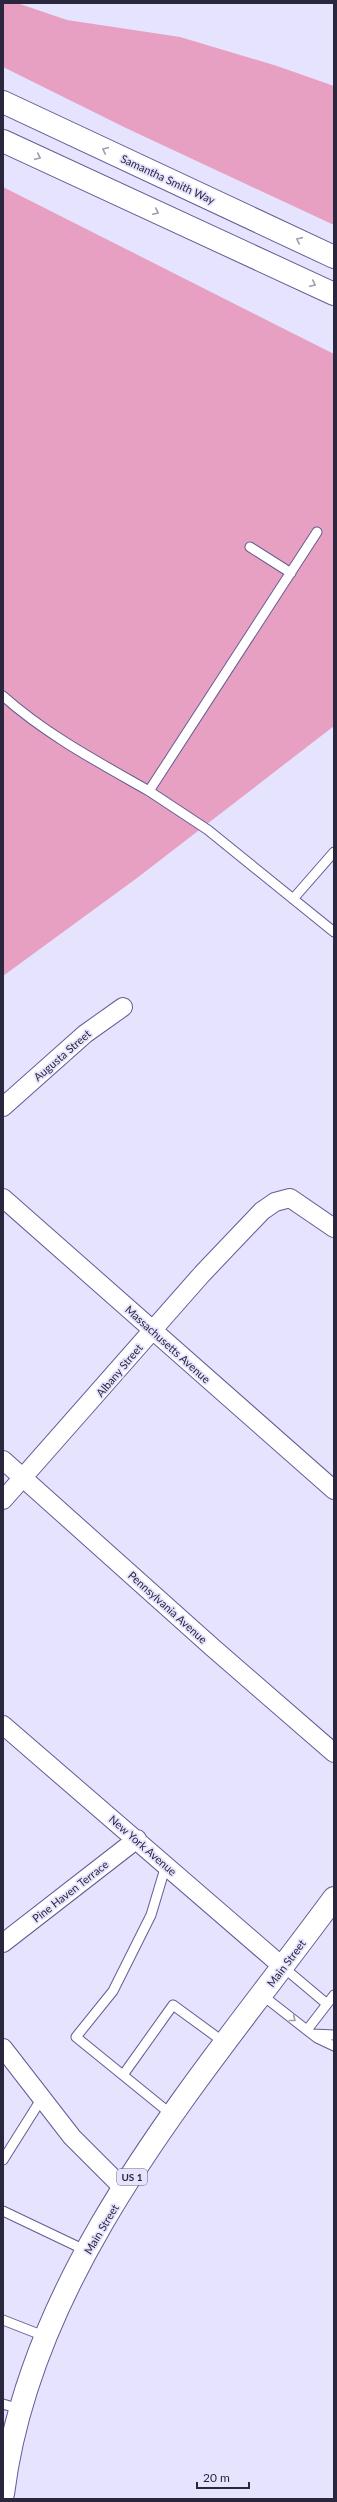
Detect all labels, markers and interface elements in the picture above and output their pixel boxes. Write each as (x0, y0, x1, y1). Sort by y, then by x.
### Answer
one-way arrow (101, 147, 109, 155)
street label: Samantha Smith Way (119, 151, 217, 207)
one-way arrow (35, 153, 42, 161)
one-way arrow (152, 207, 160, 215)
one-way arrow (295, 237, 303, 245)
one-way arrow (308, 279, 316, 287)
street label: Augusta Street (31, 1027, 93, 1083)
street label: Massachusetts Avenue (123, 1302, 213, 1386)
street label: Albany Street (93, 1341, 145, 1399)
street label: Pennsylvania Avenue (126, 1568, 210, 1646)
street label: New York Avenue (107, 1812, 180, 1878)
street label: Pine Haven Terrace (29, 1857, 111, 1925)
street label: Main Street (264, 1937, 308, 1989)
one-way arrow (288, 2014, 295, 2021)
road number: US 1 (117, 2169, 147, 2185)
street label: Main Street (81, 2202, 121, 2256)
scale bar (197, 2464, 249, 2490)
text: 20 m (203, 2470, 230, 2485)

